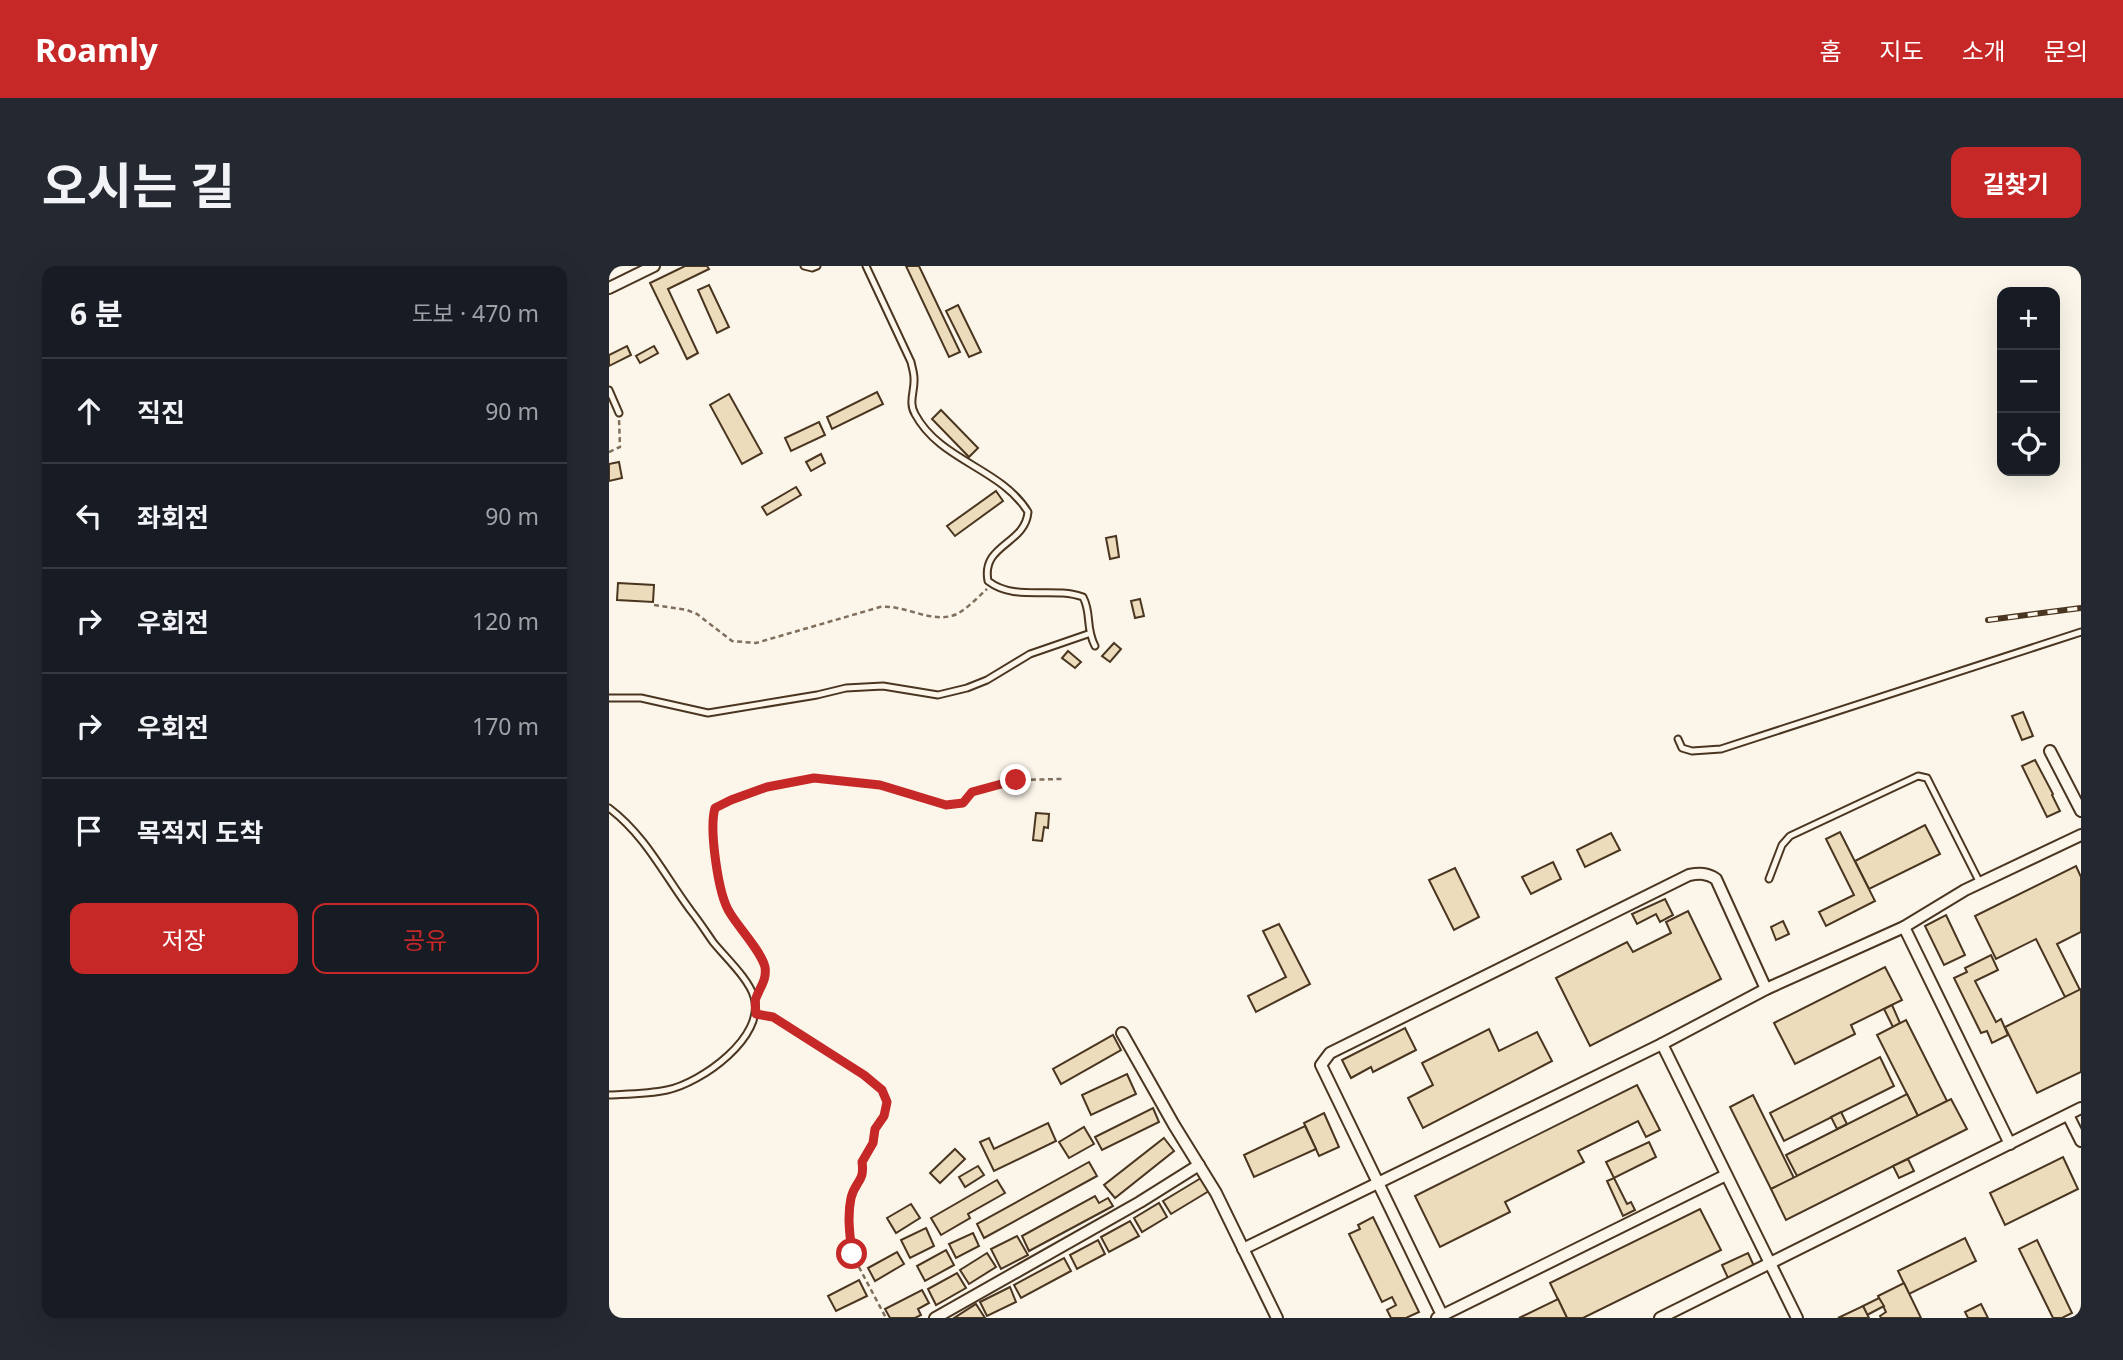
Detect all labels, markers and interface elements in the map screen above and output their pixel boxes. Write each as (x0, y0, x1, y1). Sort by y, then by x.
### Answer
text: Roamly (35, 27, 158, 72)
text: 홈 (1819, 34, 1841, 67)
text: 지도 (1879, 34, 1924, 67)
text: 소개 (1962, 34, 2006, 67)
text: 문의 (2044, 34, 2088, 67)
button: 길찾기 (1951, 147, 2081, 218)
text: 오시는 길 (42, 152, 235, 218)
map controls (1997, 287, 2060, 476)
button: + (1997, 287, 2060, 350)
text: 6 분 (70, 293, 123, 334)
text: 도보 · 470 m (412, 297, 539, 329)
button: − (1997, 350, 2060, 413)
icon: ahead (70, 392, 108, 430)
text: 직진 (137, 394, 185, 430)
text: 90 m (485, 395, 539, 427)
button: locate (1997, 413, 2060, 476)
icon: left (70, 497, 108, 535)
text: 좌회전 (137, 499, 209, 535)
text: 90 m (485, 500, 539, 532)
icon: right (70, 602, 108, 640)
text: 우회전 (137, 604, 209, 640)
text: 120 m (472, 605, 539, 637)
icon: right (70, 707, 108, 745)
text: 우회전 (137, 709, 209, 745)
text: 170 m (472, 710, 539, 742)
route end (1000, 764, 1031, 795)
icon: arrive (70, 812, 108, 850)
text: 목적지 도착 (137, 814, 263, 850)
button: 저장 (70, 903, 298, 974)
button: 공유 (312, 903, 539, 974)
route start (836, 1238, 867, 1269)

